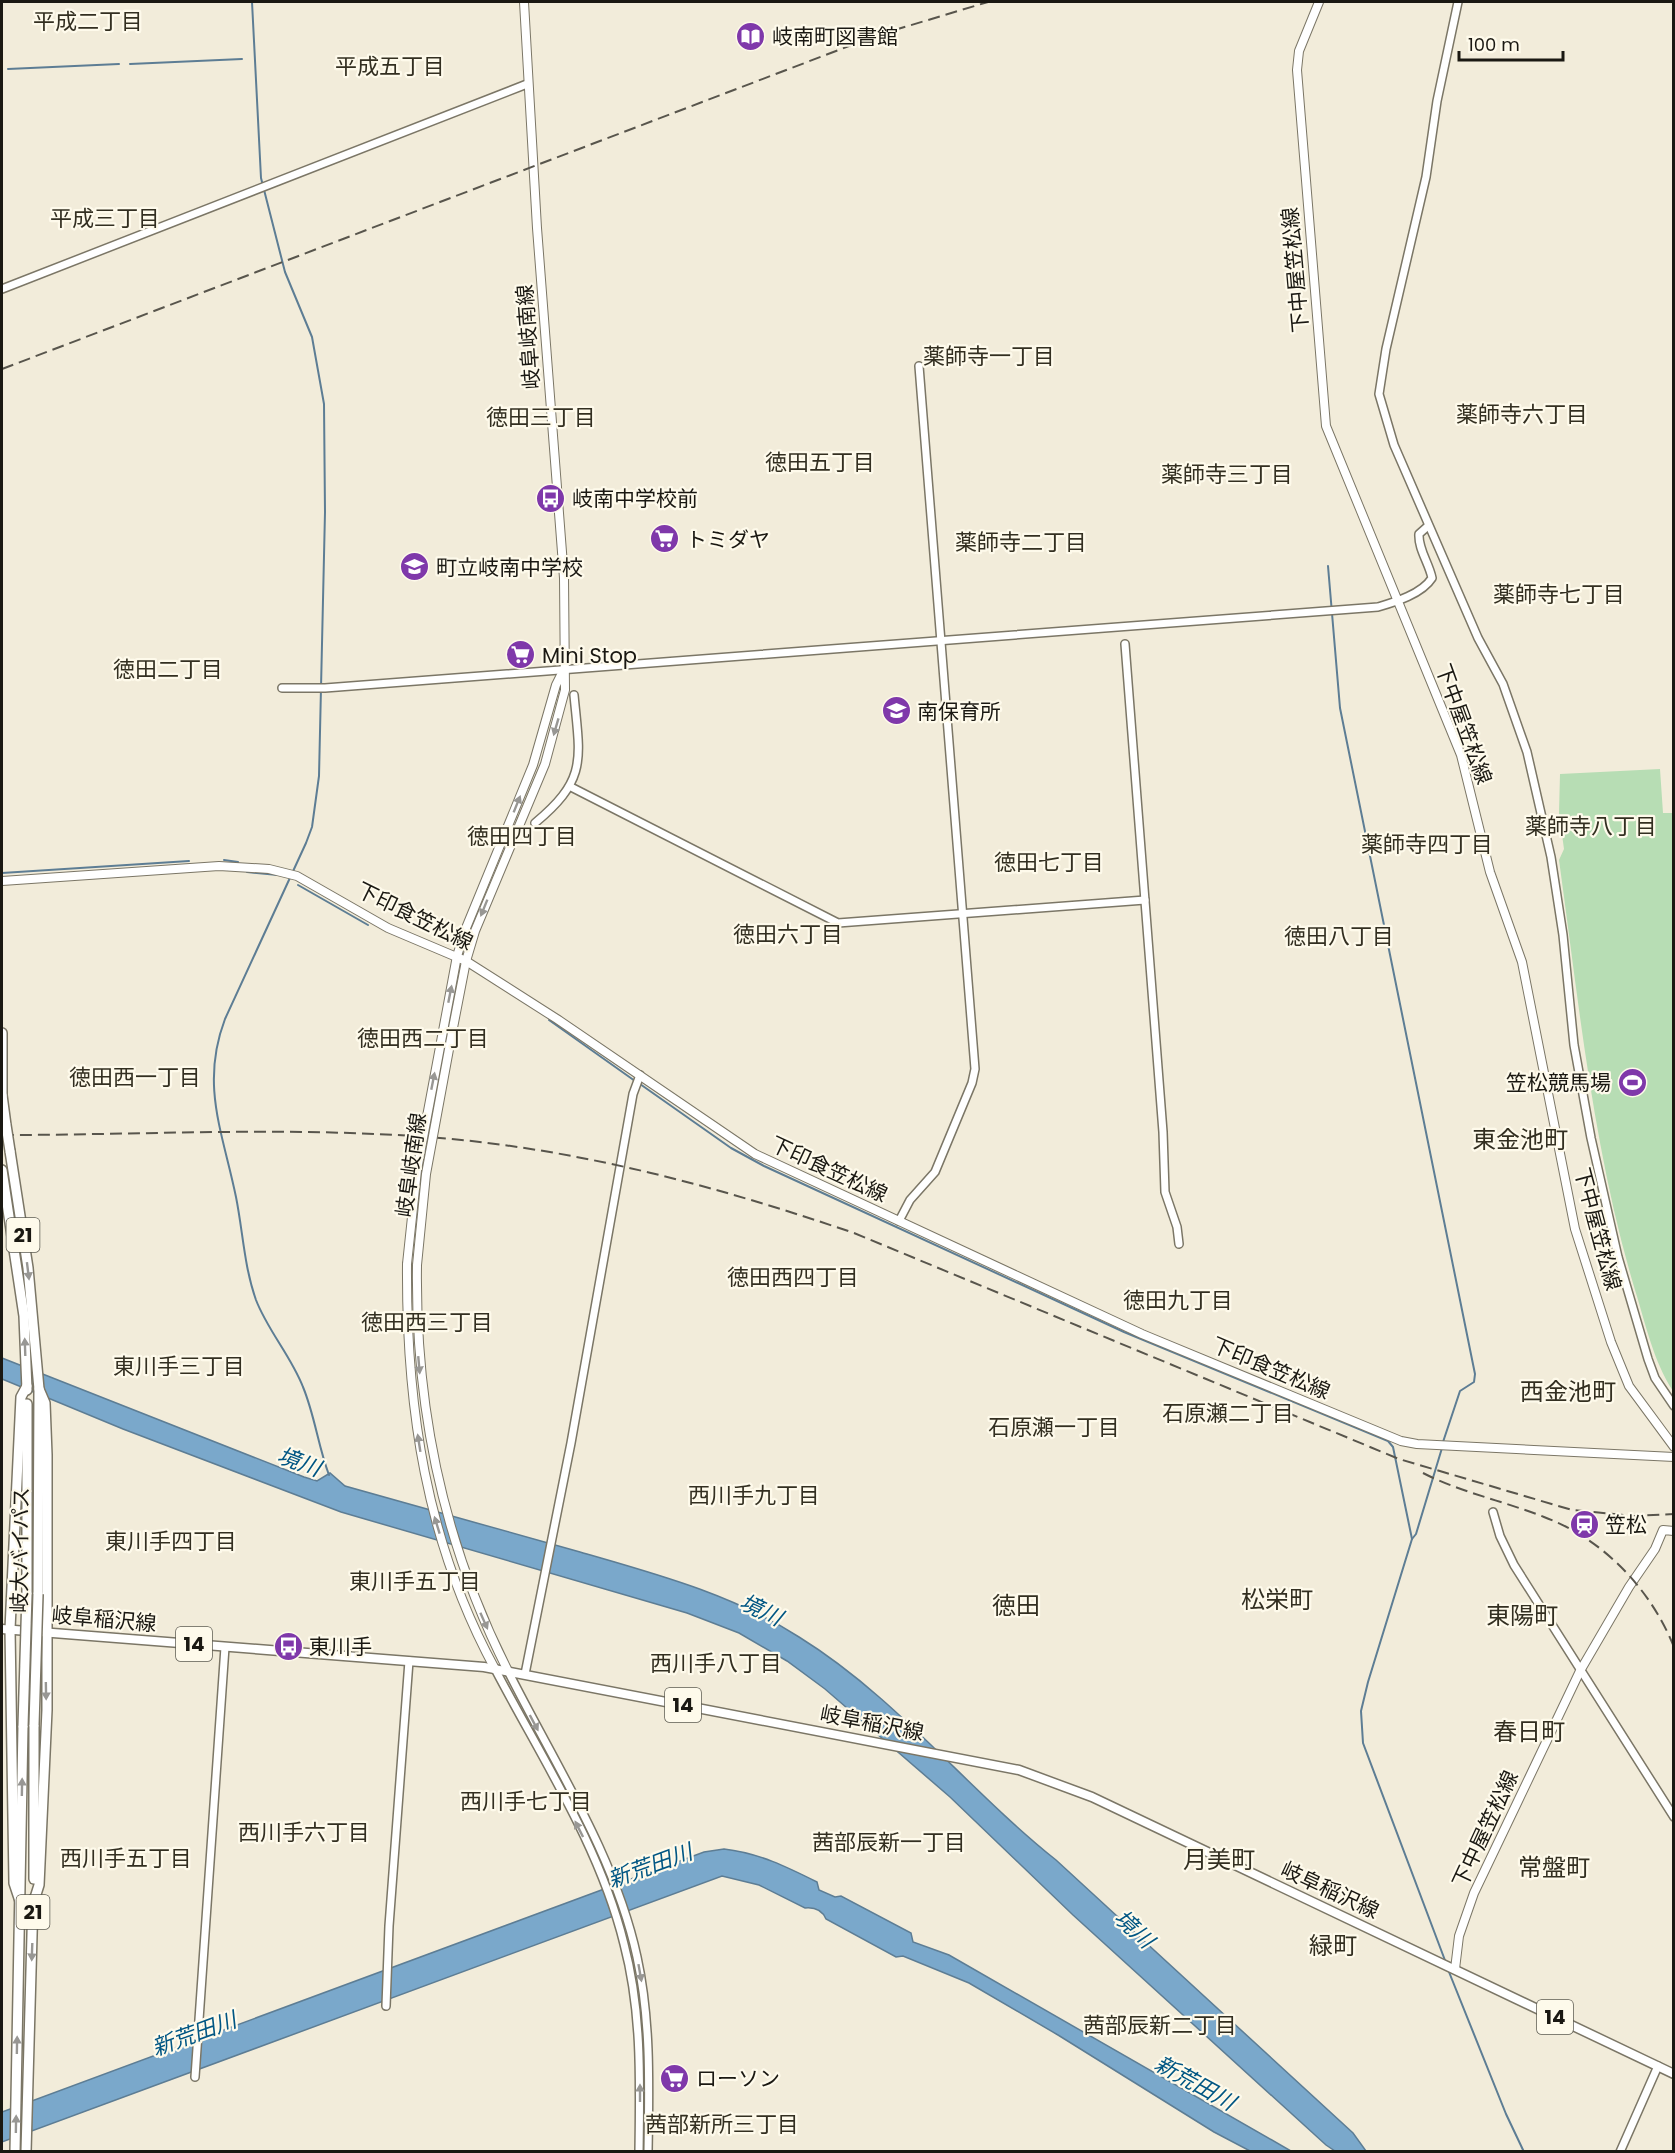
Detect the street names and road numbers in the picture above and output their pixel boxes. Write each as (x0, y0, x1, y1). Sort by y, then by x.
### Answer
street label: 下中屋笠松線 (1275, 206, 1315, 334)
street label: 岐阜岐南線 (510, 284, 546, 390)
street label: 下中屋笠松線 (1429, 660, 1499, 788)
street label: 下印食笠松線 (352, 875, 478, 957)
street label: 岐阜岐南線 (389, 1111, 433, 1219)
street label: 下印食笠松線 (766, 1129, 892, 1209)
street label: 下中屋笠松線 (1568, 1164, 1628, 1294)
road number: 21 (7, 1218, 40, 1252)
street label: 下印食笠松線 (1207, 1330, 1335, 1406)
street label: 岐大バイパス (4, 1487, 36, 1613)
street label: 岐阜稲沢線 (50, 1600, 158, 1638)
road number: 14 (176, 1627, 212, 1661)
road number: 14 (665, 1688, 701, 1722)
street label: 岐阜稲沢線 (818, 1699, 926, 1747)
street label: 下中屋笠松線 (1445, 1766, 1525, 1892)
street label: 岐阜稲沢線 (1276, 1855, 1384, 1925)
road number: 21 (16, 1895, 50, 1929)
road number: 14 (1537, 2000, 1573, 2034)

